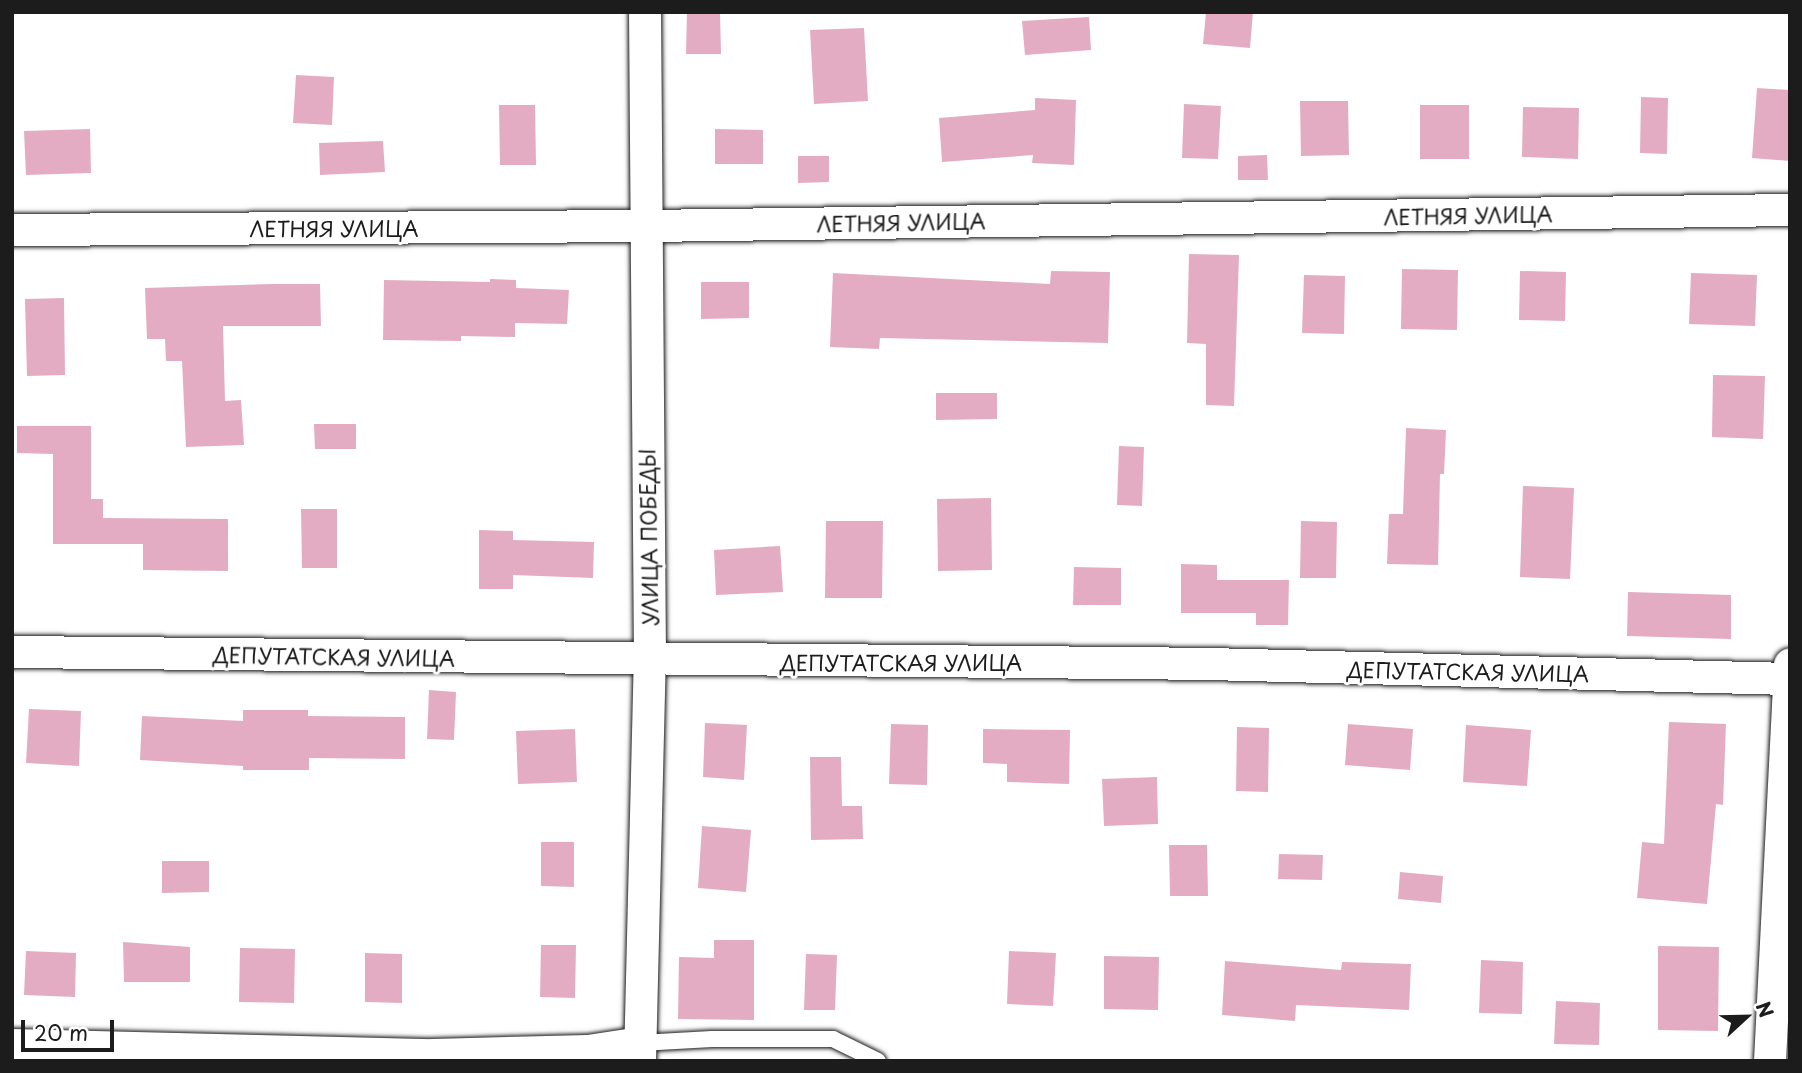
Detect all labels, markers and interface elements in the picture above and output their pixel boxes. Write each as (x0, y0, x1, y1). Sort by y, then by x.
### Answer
street label: ЛЕТНЯЯ УЛИЦА (1383, 201, 1553, 229)
street label: ЛЕТНЯЯ УЛИЦА (816, 208, 986, 236)
street label: ЛЕТНЯЯ УЛИЦА (249, 215, 419, 241)
street label: УЛИЦА ПОБЕДЫ (634, 448, 662, 626)
street label: ДЕПУТАТСКАЯ УЛИЦА (212, 641, 456, 671)
street label: ДЕПУТАТСКАЯ УЛИЦА (779, 649, 1023, 675)
street label: ДЕПУТАТСКАЯ УЛИЦА (1346, 656, 1590, 686)
north arrow (1711, 982, 1781, 1052)
text: N (1750, 997, 1781, 1021)
scale bar (24, 1006, 117, 1050)
text: 20 m (34, 1016, 88, 1048)

